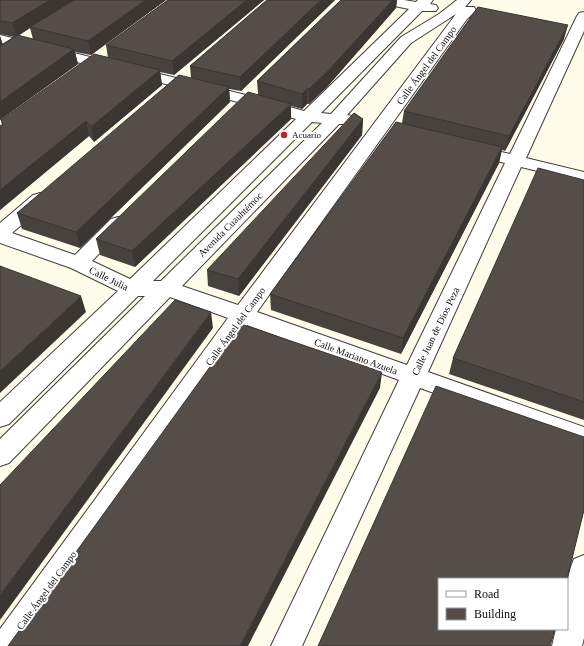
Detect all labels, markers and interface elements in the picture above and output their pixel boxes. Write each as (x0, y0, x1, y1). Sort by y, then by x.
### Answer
street label: Calle Ángel del Campo (394, 24, 459, 107)
marker: Acuario (279, 130, 289, 140)
place label: Acuario (292, 130, 321, 140)
street label: Avenida Cuauhtémoc (196, 190, 265, 259)
street label: Calle Julia (87, 264, 131, 293)
street label: Calle Ángel del Campo (203, 285, 268, 368)
street label: Calle Juan de Dios Peza (409, 285, 462, 377)
street label: Calle Mariano Azuela (313, 336, 399, 377)
street label: Calle Ángel del Campo (14, 549, 79, 632)
legend (438, 578, 568, 630)
text: Road (474, 587, 499, 601)
text: Building (474, 607, 516, 621)

